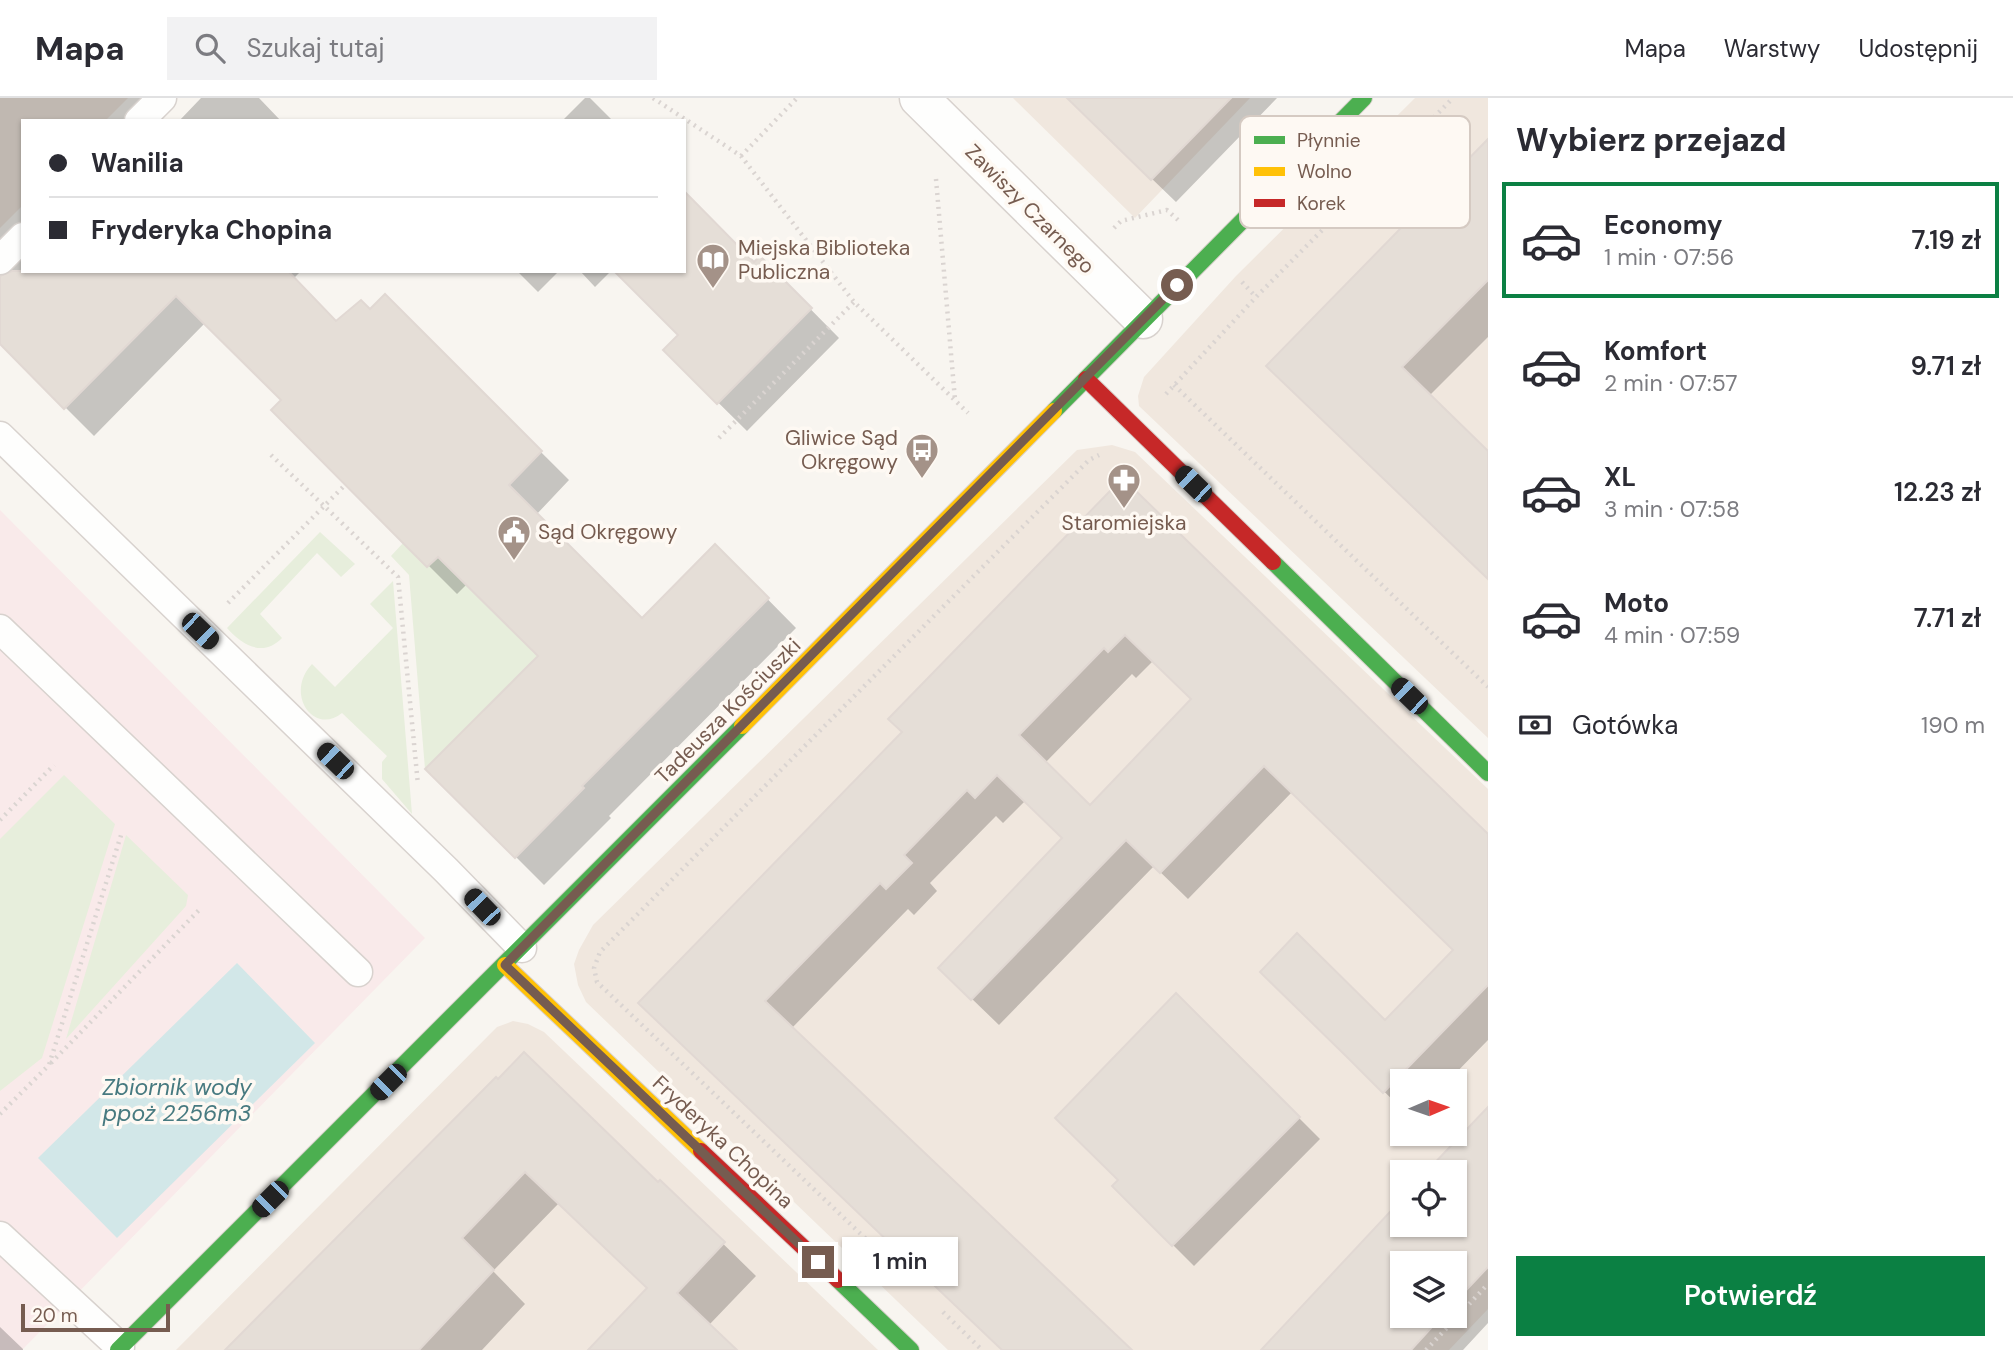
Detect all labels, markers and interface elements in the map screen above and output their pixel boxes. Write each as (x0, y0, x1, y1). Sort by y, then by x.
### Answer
search box (167, 17, 657, 80)
text: Mapa (35, 27, 125, 70)
icon: search (191, 29, 229, 67)
text: Szukaj tutaj (247, 31, 385, 65)
text: Mapa (1624, 33, 1686, 64)
text: Warstwy (1724, 33, 1820, 64)
text: Udostępnij (1858, 33, 1978, 64)
legend (1240, 116, 1470, 228)
text: Wybierz przejazd (1516, 119, 1786, 161)
text: Płynnie (1297, 128, 1361, 153)
street label: Zawiszy Czarnego (959, 138, 1101, 280)
text: Wanilia (91, 146, 184, 180)
text: Wolno (1297, 159, 1352, 184)
text: Korek (1297, 191, 1346, 216)
text: Economy (1604, 208, 1722, 242)
icon: car (1520, 209, 1583, 272)
text: Fryderyka Chopina (91, 213, 332, 247)
text: 7.19 zł (1912, 223, 1981, 257)
place label: Miejska Biblioteka Publiczna (738, 234, 910, 286)
library icon: Miejska Biblioteka Publiczna (694, 241, 732, 290)
text: 1 min · 07:56 (1604, 242, 1734, 272)
route start (1161, 269, 1193, 301)
text: Komfort (1604, 334, 1707, 368)
icon: car (1520, 335, 1583, 398)
text: 9.71 zł (1910, 349, 1981, 383)
text: 2 min · 07:57 (1604, 368, 1738, 398)
place label: Gliwice Sąd Okręgowy (785, 424, 898, 476)
bus stop icon: Gliwice Sąd Okręgowy (903, 431, 941, 480)
text: XL (1604, 460, 1636, 494)
pharmacy icon: Staromiejska (1105, 461, 1143, 510)
icon: car (1520, 461, 1583, 524)
car (1171, 462, 1216, 506)
text: 12.23 zł (1894, 475, 1981, 509)
text: 3 min · 07:58 (1604, 494, 1740, 524)
place label: Staromiejska (1062, 509, 1186, 537)
public building icon: Sąd Okręgowy (495, 513, 533, 562)
place label: Sąd Okręgowy (538, 518, 678, 546)
text: Moto (1604, 586, 1669, 620)
icon: car (1520, 587, 1583, 650)
text: 7.71 zł (1914, 601, 1981, 635)
car (178, 609, 223, 653)
text: 4 min · 07:59 (1604, 620, 1740, 650)
street label: Tadeusza Kościuszki (649, 632, 807, 790)
car (1387, 674, 1432, 718)
icon: cash (1516, 706, 1554, 744)
text: Gotówka (1572, 708, 1678, 742)
text: 190 m (1921, 710, 1985, 740)
car (313, 739, 358, 783)
car (460, 885, 505, 929)
car (366, 1060, 411, 1104)
street label: Fryderyka Chopina (647, 1069, 799, 1215)
north arrow (1390, 1069, 1466, 1146)
map controls (1390, 1069, 1467, 1328)
water label: Zbiornik wody ppoż 2256m3 (102, 1072, 253, 1128)
button: locate (1390, 1160, 1467, 1237)
car (248, 1177, 293, 1221)
callout: 1 min (842, 1238, 958, 1286)
route end (802, 1246, 834, 1278)
text: 1 min (873, 1246, 927, 1276)
button: layers (1390, 1251, 1467, 1328)
button: Potwierdź (1516, 1256, 1985, 1336)
scale bar (21, 1301, 170, 1333)
text: 20 m (32, 1303, 78, 1328)

